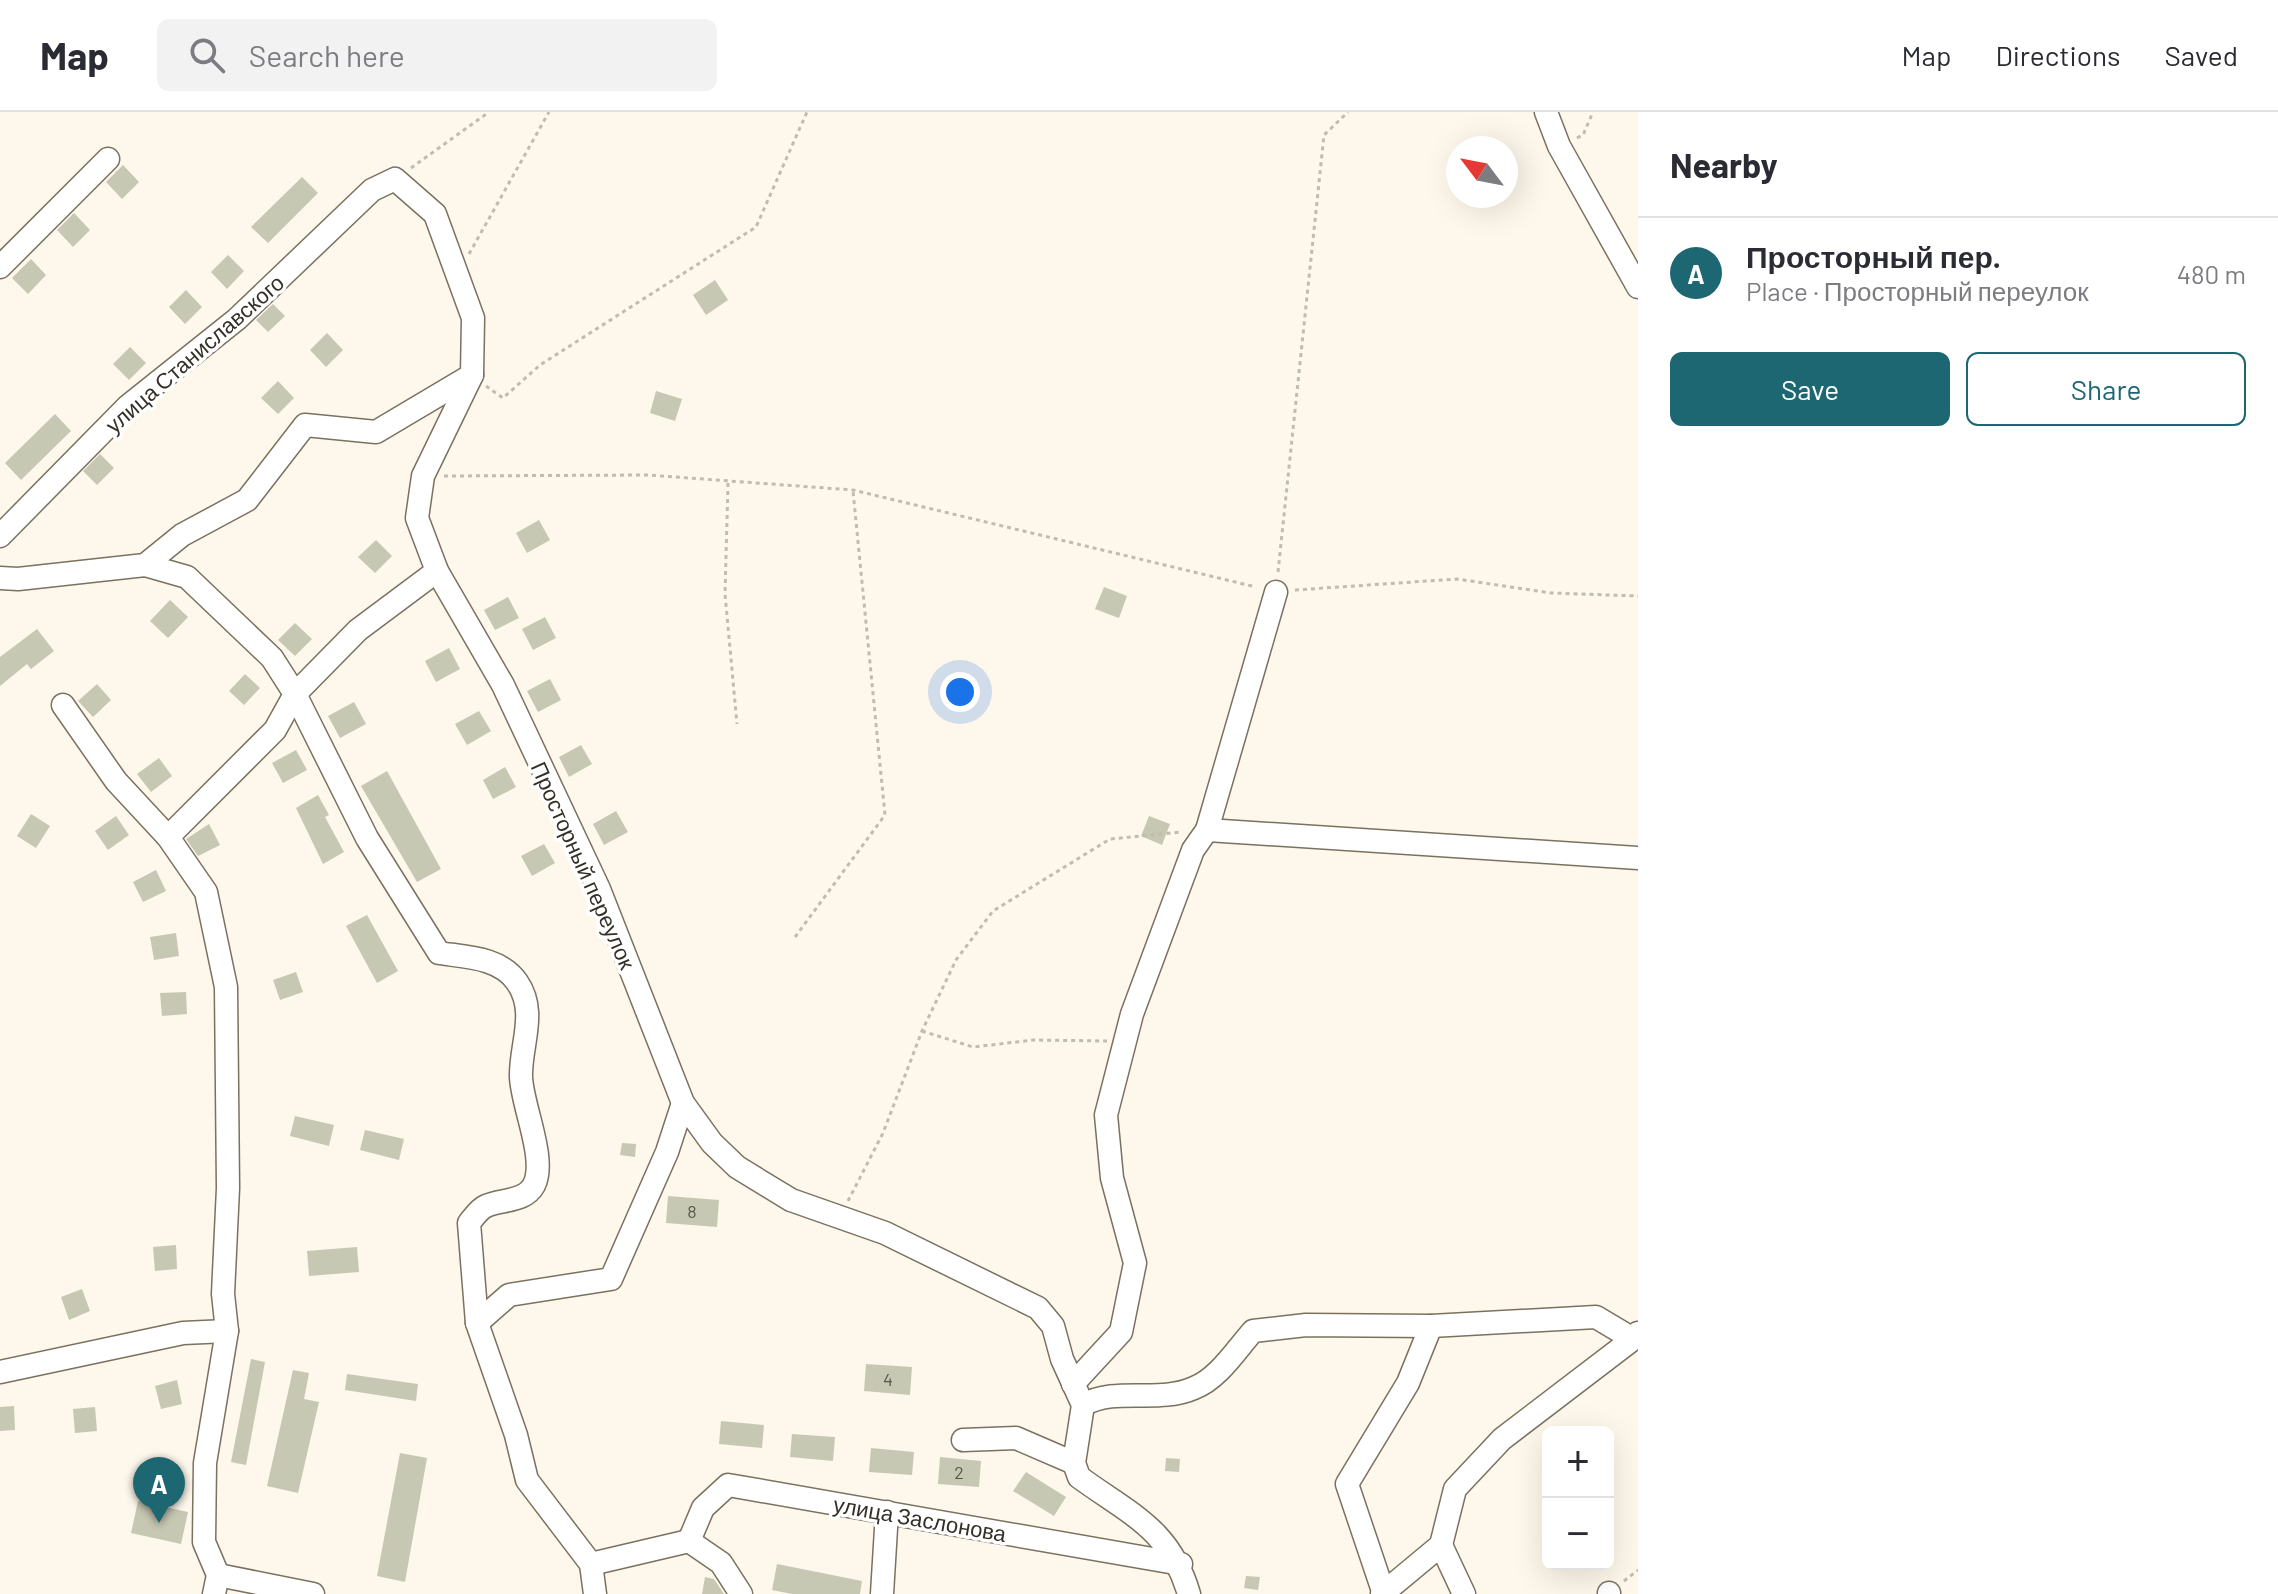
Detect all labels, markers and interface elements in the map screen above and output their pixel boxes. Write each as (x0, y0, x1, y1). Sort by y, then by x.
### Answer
search box (157, 19, 717, 91)
text: Map (40, 32, 109, 78)
icon: search (185, 33, 229, 77)
text: Search here (249, 37, 405, 73)
text: Map (1902, 38, 1951, 72)
text: Directions (1995, 38, 2121, 72)
text: Saved (2165, 38, 2238, 72)
north arrow (1446, 136, 1518, 208)
text: Nearby (1670, 144, 1778, 185)
text: Просторный пер. (1746, 238, 2001, 274)
text: A (1687, 258, 1705, 289)
text: 480 m (2177, 258, 2246, 289)
street label: улица Станиславского (100, 269, 289, 438)
text: Place · Просторный переулок (1746, 275, 2089, 306)
button: Save (1670, 352, 1950, 426)
button: Share (1966, 352, 2246, 426)
your location (940, 672, 980, 712)
street label: Просторный переулок (526, 757, 642, 973)
house number: 8 (687, 1200, 697, 1222)
house number: 4 (883, 1368, 893, 1390)
map controls (1542, 1426, 1614, 1570)
button: + (1542, 1426, 1614, 1498)
pin: A (133, 1457, 185, 1523)
house number: 2 (954, 1461, 964, 1483)
street label: улица Заслонова (831, 1490, 1009, 1547)
button: − (1542, 1498, 1614, 1570)

